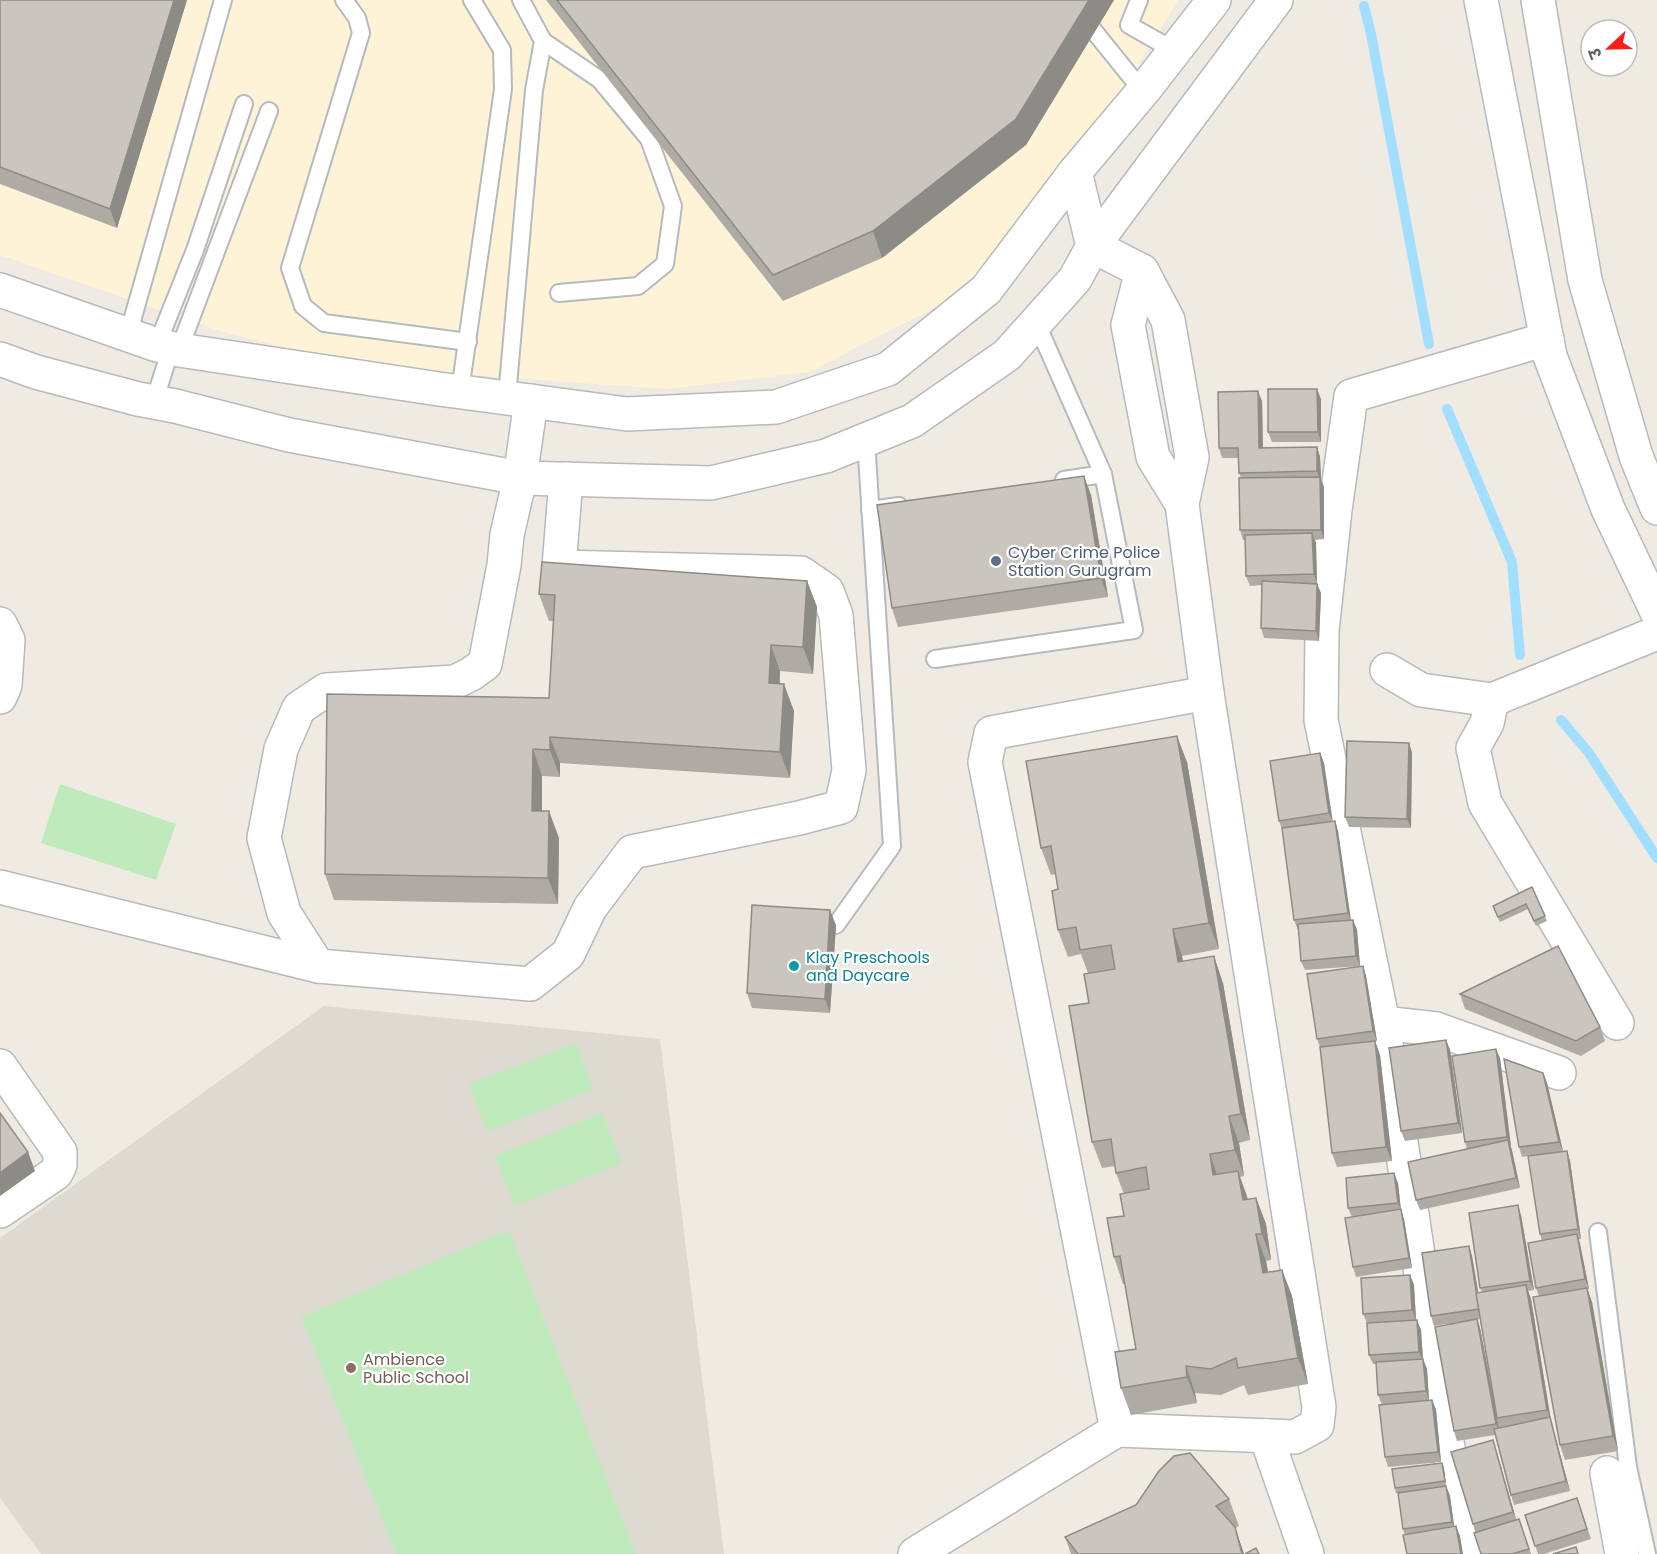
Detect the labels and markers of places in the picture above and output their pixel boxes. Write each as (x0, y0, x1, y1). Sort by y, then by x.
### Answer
place label: Cyber Crime Police Station Gurugram (1008, 541, 1160, 582)
marker: Cyber Crime Police Station Gurugram (989, 554, 1003, 568)
place label: Klay Preschools and Daycare (806, 946, 930, 987)
marker: Klay Preschools and Daycare (787, 959, 801, 973)
place label: Ambience Public School (363, 1348, 469, 1389)
marker: Ambience Public School (344, 1361, 358, 1375)

